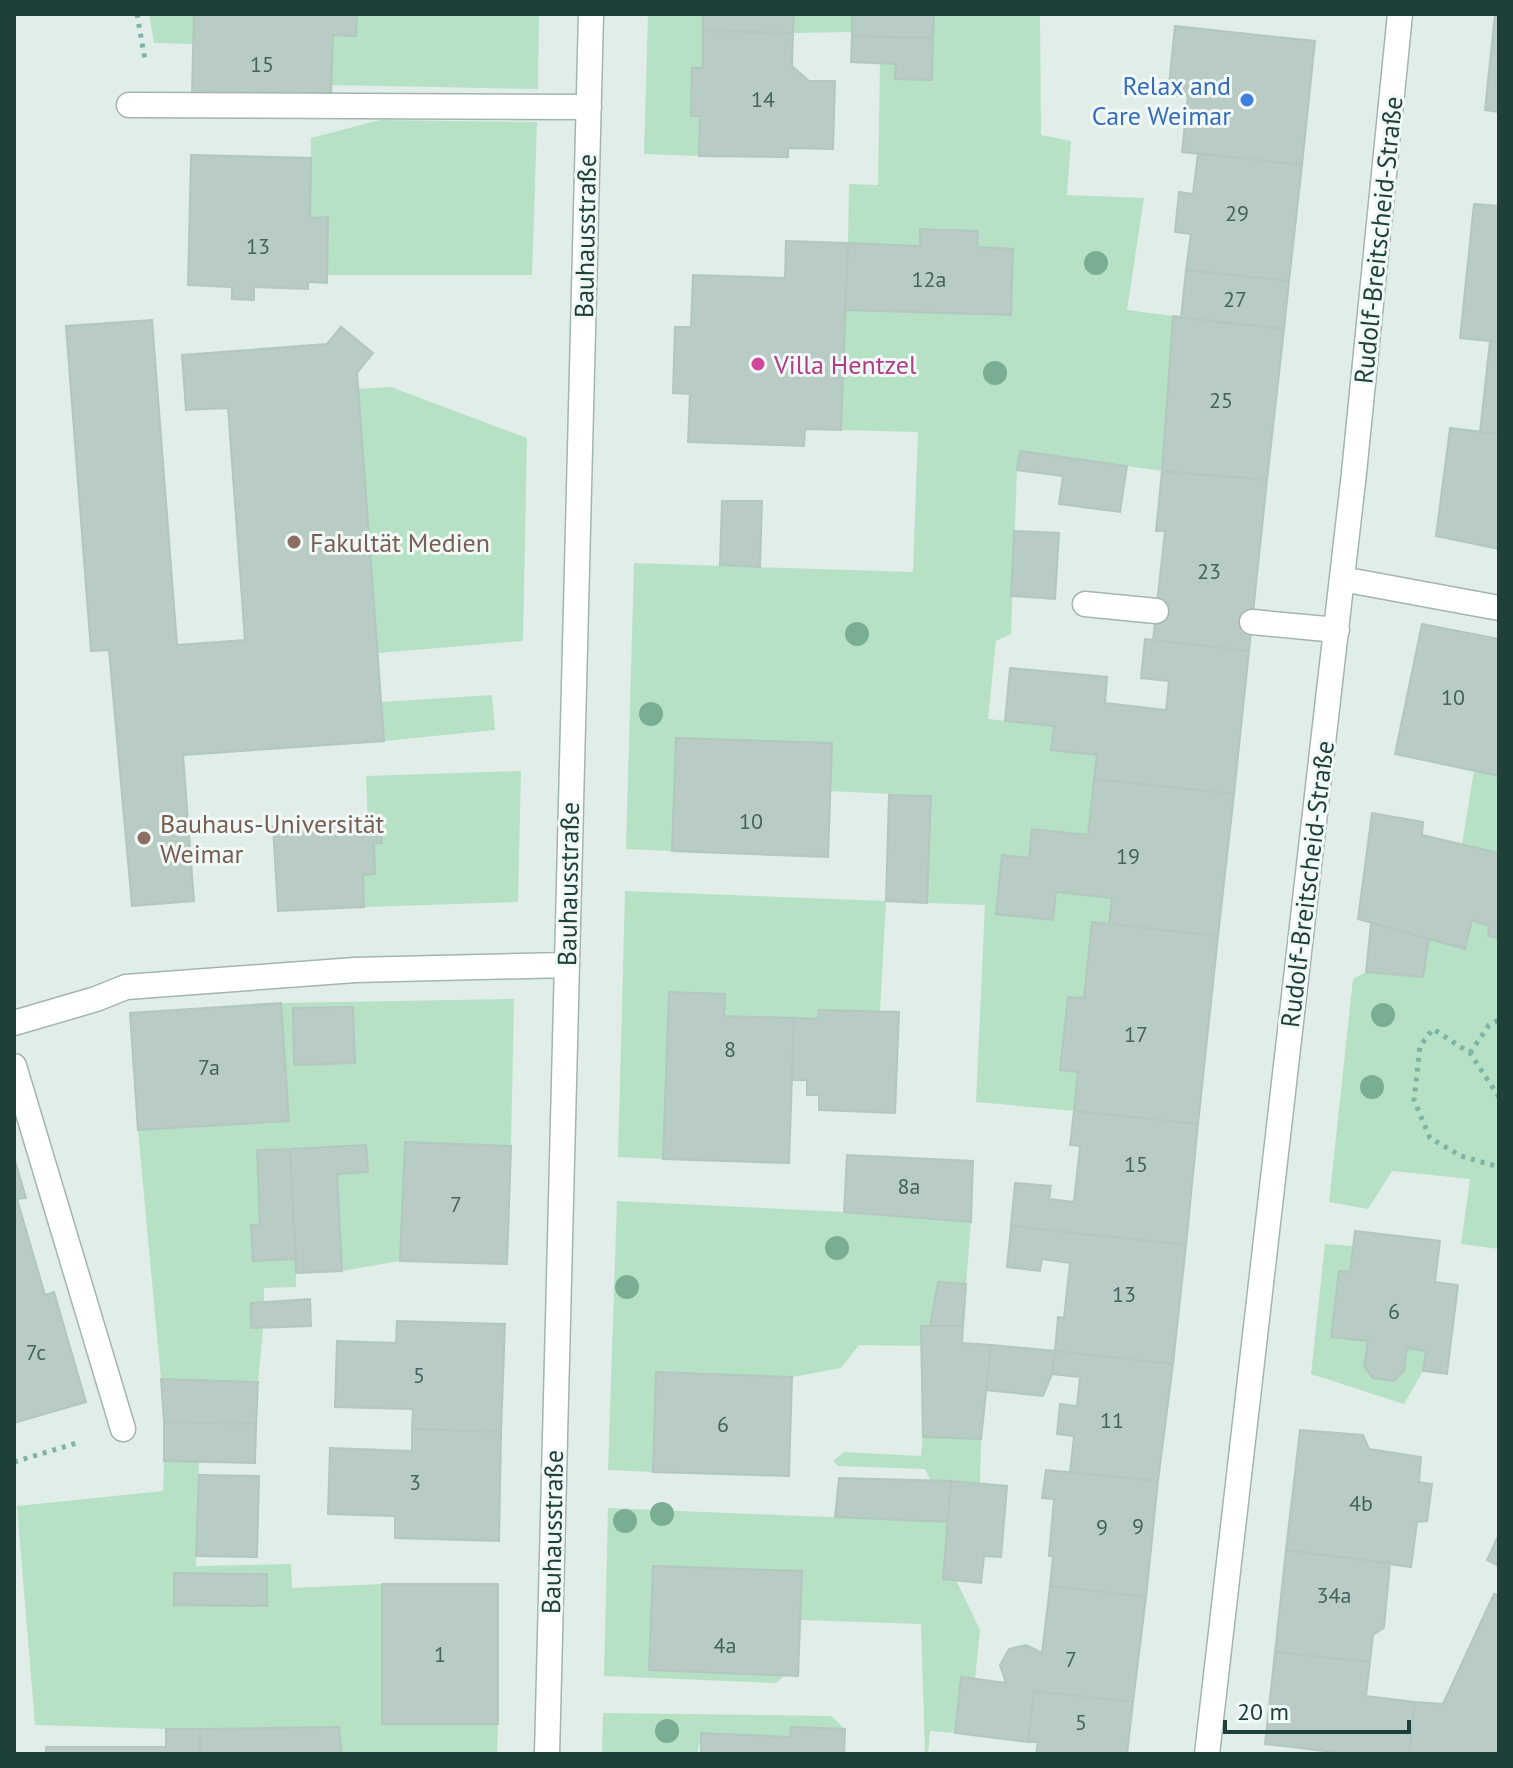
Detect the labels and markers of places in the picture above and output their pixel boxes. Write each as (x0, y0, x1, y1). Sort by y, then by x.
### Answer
place label: Relax and Care Weimar (1092, 69, 1231, 132)
marker: Relax and Care Weimar (1238, 91, 1256, 109)
place label: Villa Hentzel (773, 348, 917, 381)
marker: Villa Hentzel (749, 355, 767, 373)
place label: Fakultät Medien (310, 526, 490, 559)
marker: Fakultät Medien (285, 533, 303, 551)
place label: Bauhaus-Universität Weimar (160, 807, 385, 870)
marker: Bauhaus-Universität Weimar (135, 829, 153, 847)

